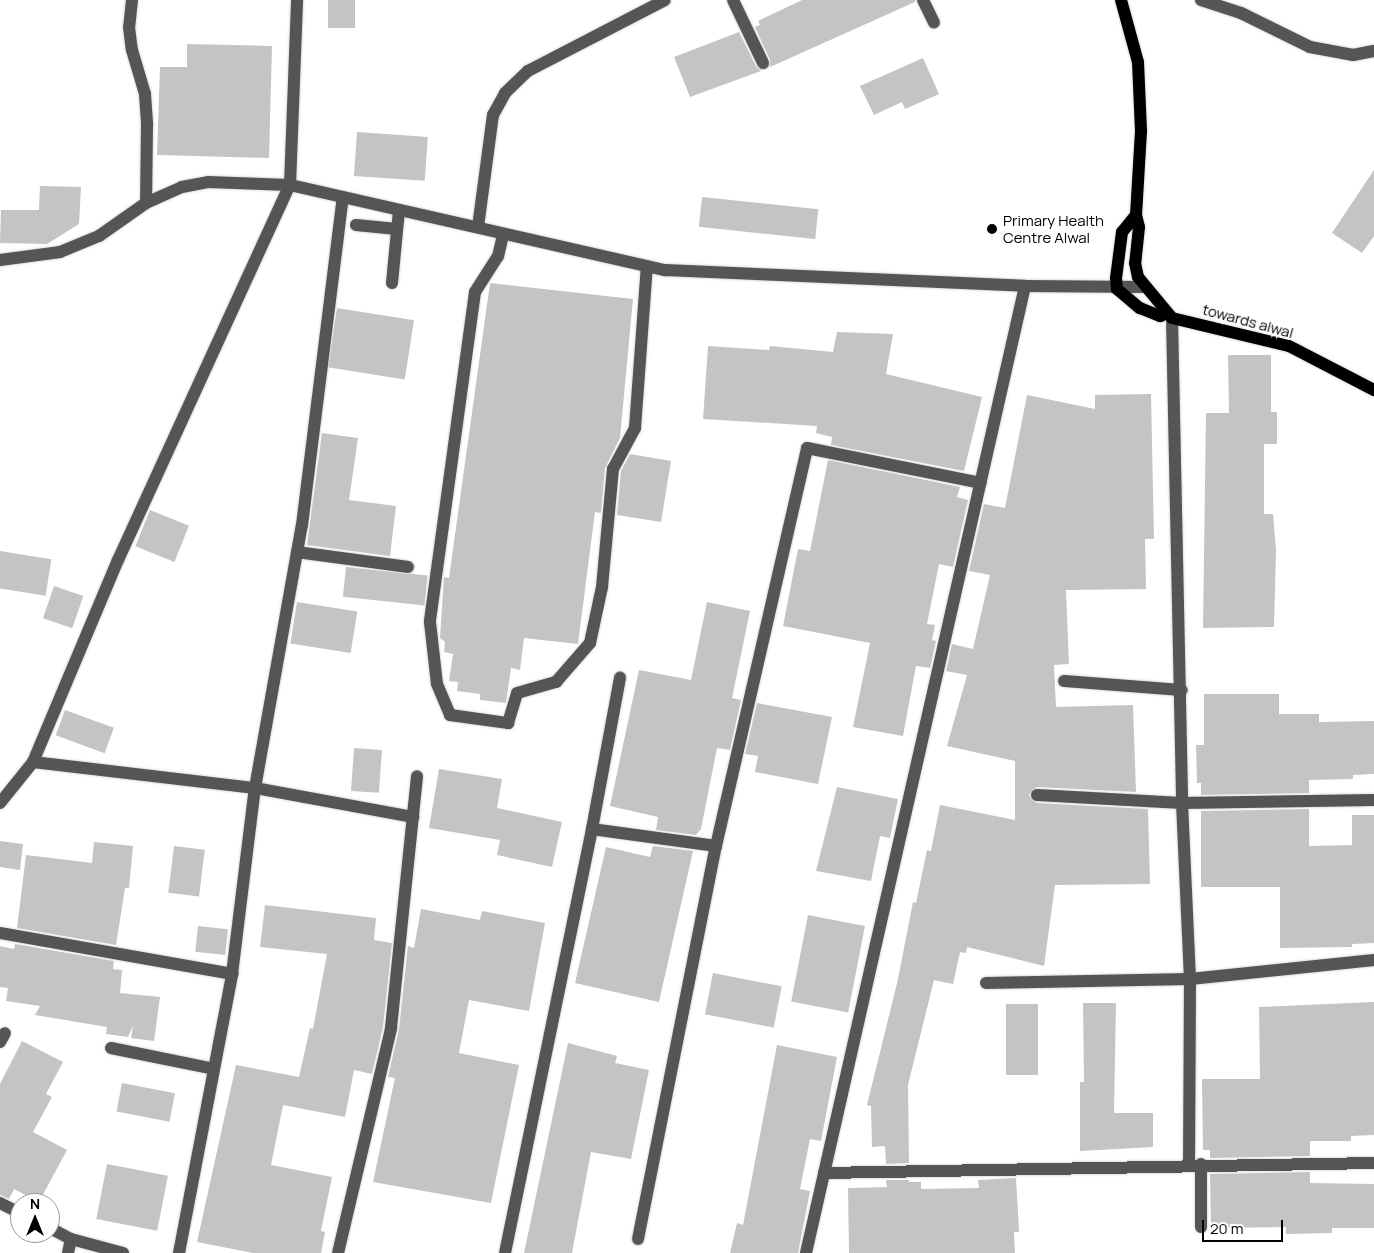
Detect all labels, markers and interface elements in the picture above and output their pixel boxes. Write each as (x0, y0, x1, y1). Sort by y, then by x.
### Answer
place label: Primary Health Centre Alwal (1003, 211, 1104, 246)
marker: Primary Health Centre Alwal (985, 222, 999, 236)
street label: towards alwal (1201, 300, 1295, 342)
north arrow (10, 1193, 60, 1243)
text: N (30, 1194, 40, 1213)
scale bar (1204, 1210, 1285, 1242)
text: 20 m (1210, 1218, 1243, 1239)

